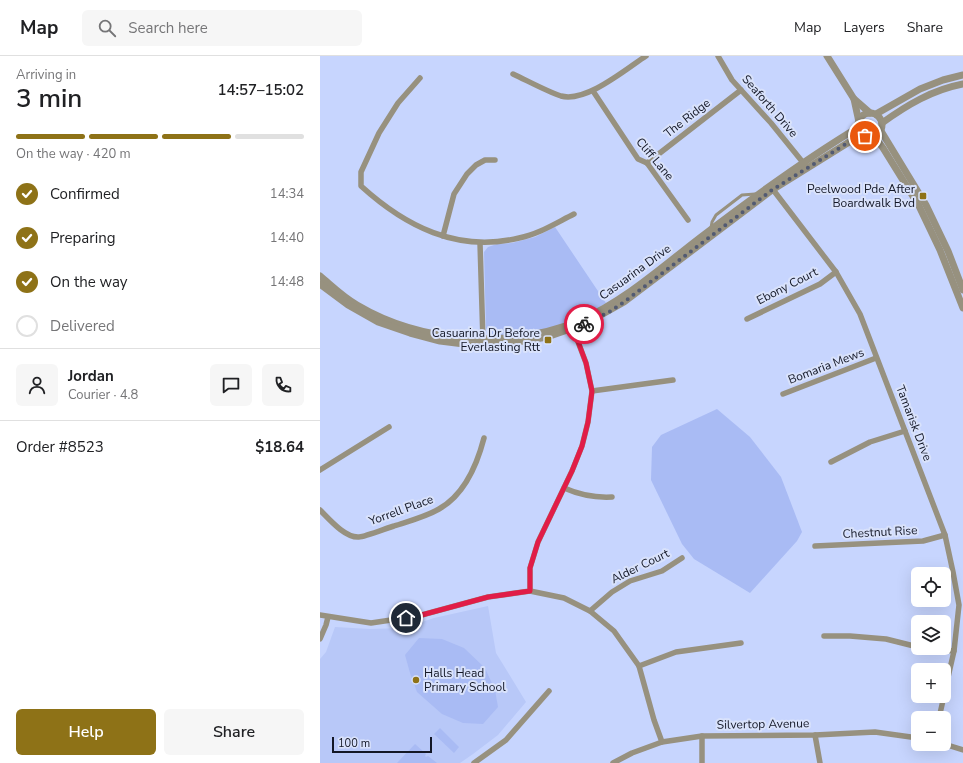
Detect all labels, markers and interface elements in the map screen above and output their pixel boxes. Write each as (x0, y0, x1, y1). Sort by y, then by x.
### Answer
search box (82, 10, 362, 46)
text: Map (20, 15, 58, 41)
icon: search (96, 17, 118, 39)
text: Search here (128, 18, 208, 38)
text: Map (794, 18, 821, 37)
text: Layers (843, 18, 885, 37)
text: Share (907, 18, 943, 37)
text: Arriving in (16, 66, 76, 84)
street label: Seaforth Drive (738, 71, 802, 141)
text: 14:57–15:02 (217, 80, 304, 100)
text: 3 min (16, 81, 82, 116)
street label: The Ridge (661, 95, 713, 141)
pin (848, 119, 882, 153)
icon: bag (854, 125, 876, 147)
street label: Cliff Lane (632, 134, 678, 184)
text: On the way · 420 m (16, 145, 131, 163)
place label: Peelwood Pde After Boardwalk Bvd (807, 181, 916, 211)
icon: check (16, 183, 38, 205)
text: Confirmed (50, 184, 120, 204)
text: 14:34 (270, 185, 304, 203)
marker: Peelwood Pde After Boardwalk Bvd (918, 191, 928, 201)
icon: check (16, 227, 38, 249)
text: Preparing (50, 228, 115, 248)
text: 14:40 (270, 229, 304, 247)
street label: Casuarina Drive (596, 241, 674, 303)
street label: Ebony Court (754, 263, 821, 308)
icon: check (16, 271, 38, 293)
text: On the way (50, 272, 128, 292)
text: 14:48 (270, 273, 304, 291)
courier (564, 304, 604, 344)
icon: bike (573, 313, 595, 335)
text: Delivered (50, 316, 115, 336)
place label: Casuarina Dr Before Everlasting Rtt (432, 325, 541, 355)
marker: Casuarina Dr Before Everlasting Rtt (543, 335, 553, 345)
street label: Bomaria Mews (786, 344, 867, 388)
button: person (16, 364, 58, 406)
button: chat (210, 364, 252, 406)
button: phone (262, 364, 304, 406)
text: Jordan (68, 366, 114, 386)
street label: Tamarisk Drive (892, 383, 936, 463)
text: Courier · 4.8 (68, 386, 138, 404)
text: Order #8523 (16, 437, 104, 457)
text: $18.64 (255, 437, 304, 457)
street label: Yorrell Place (366, 491, 435, 529)
street label: Chestnut Rise (842, 522, 918, 542)
street label: Alder Court (608, 545, 672, 587)
map controls (911, 567, 951, 751)
button: locate (911, 567, 951, 607)
pin (389, 601, 423, 635)
icon: home (395, 607, 417, 629)
button: layers (911, 615, 951, 655)
button: + (911, 663, 951, 703)
place label: Halls Head Primary School (424, 665, 506, 695)
marker: Halls Head Primary School (411, 675, 421, 685)
button: Help (16, 709, 156, 755)
button: Share (164, 709, 304, 755)
button: − (911, 711, 951, 751)
street label: Silvertop Avenue (717, 715, 809, 733)
scale bar (332, 735, 432, 754)
text: 100 m (338, 736, 370, 751)

